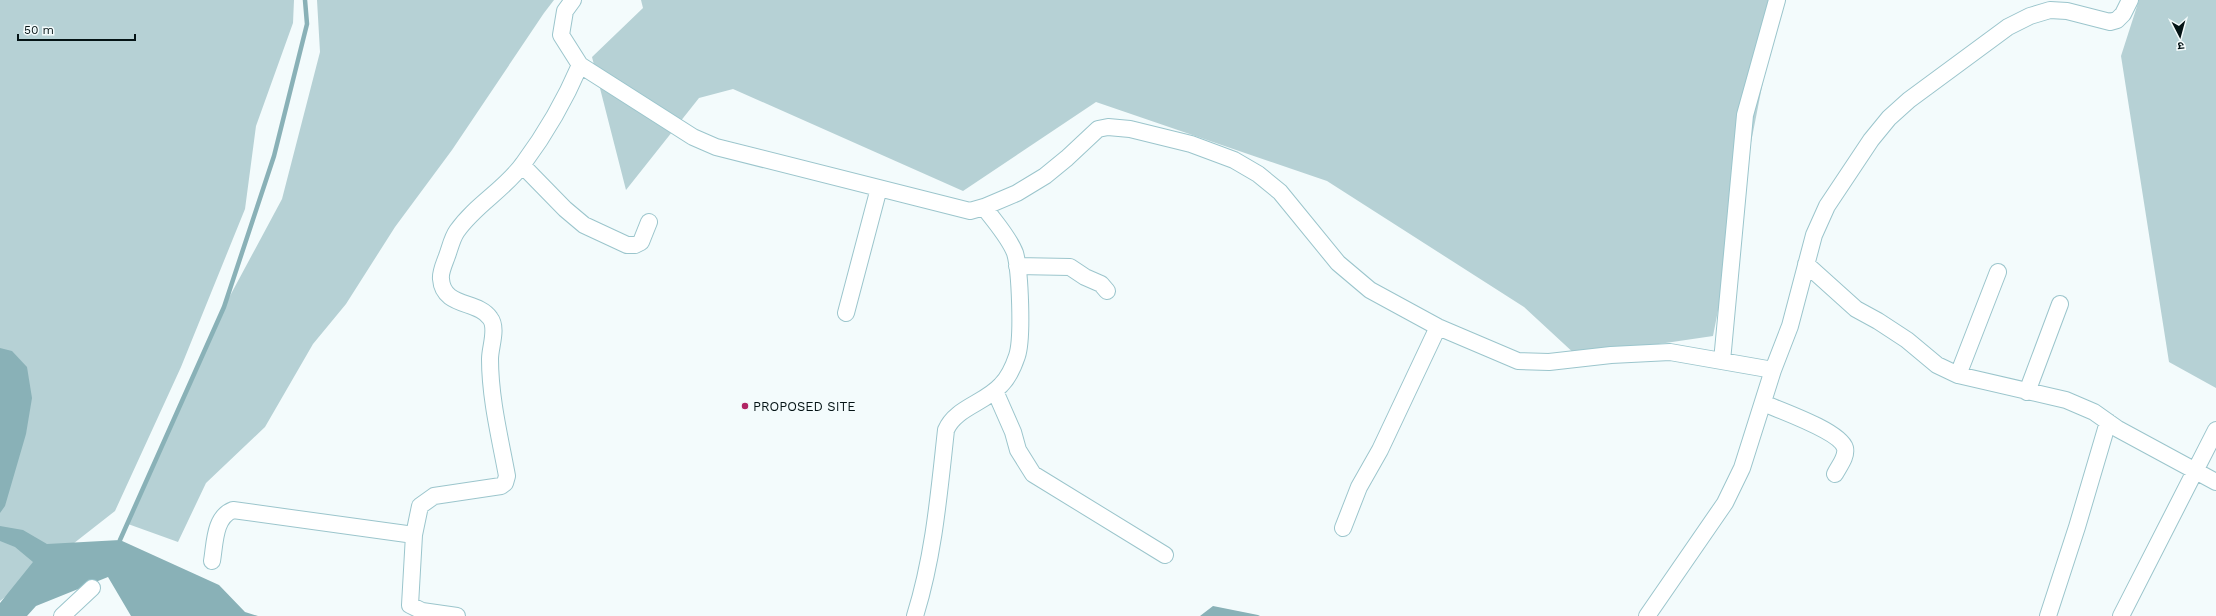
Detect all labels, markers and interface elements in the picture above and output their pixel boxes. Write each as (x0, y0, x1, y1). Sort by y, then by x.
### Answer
scale bar (18, 16, 135, 42)
north arrow (2160, 16, 2200, 56)
text: 50 m (24, 23, 54, 37)
text: उ (2177, 39, 2185, 52)
place label: PROPOSED SITE (753, 399, 856, 414)
marker: PROPOSED SITE (740, 401, 750, 411)

